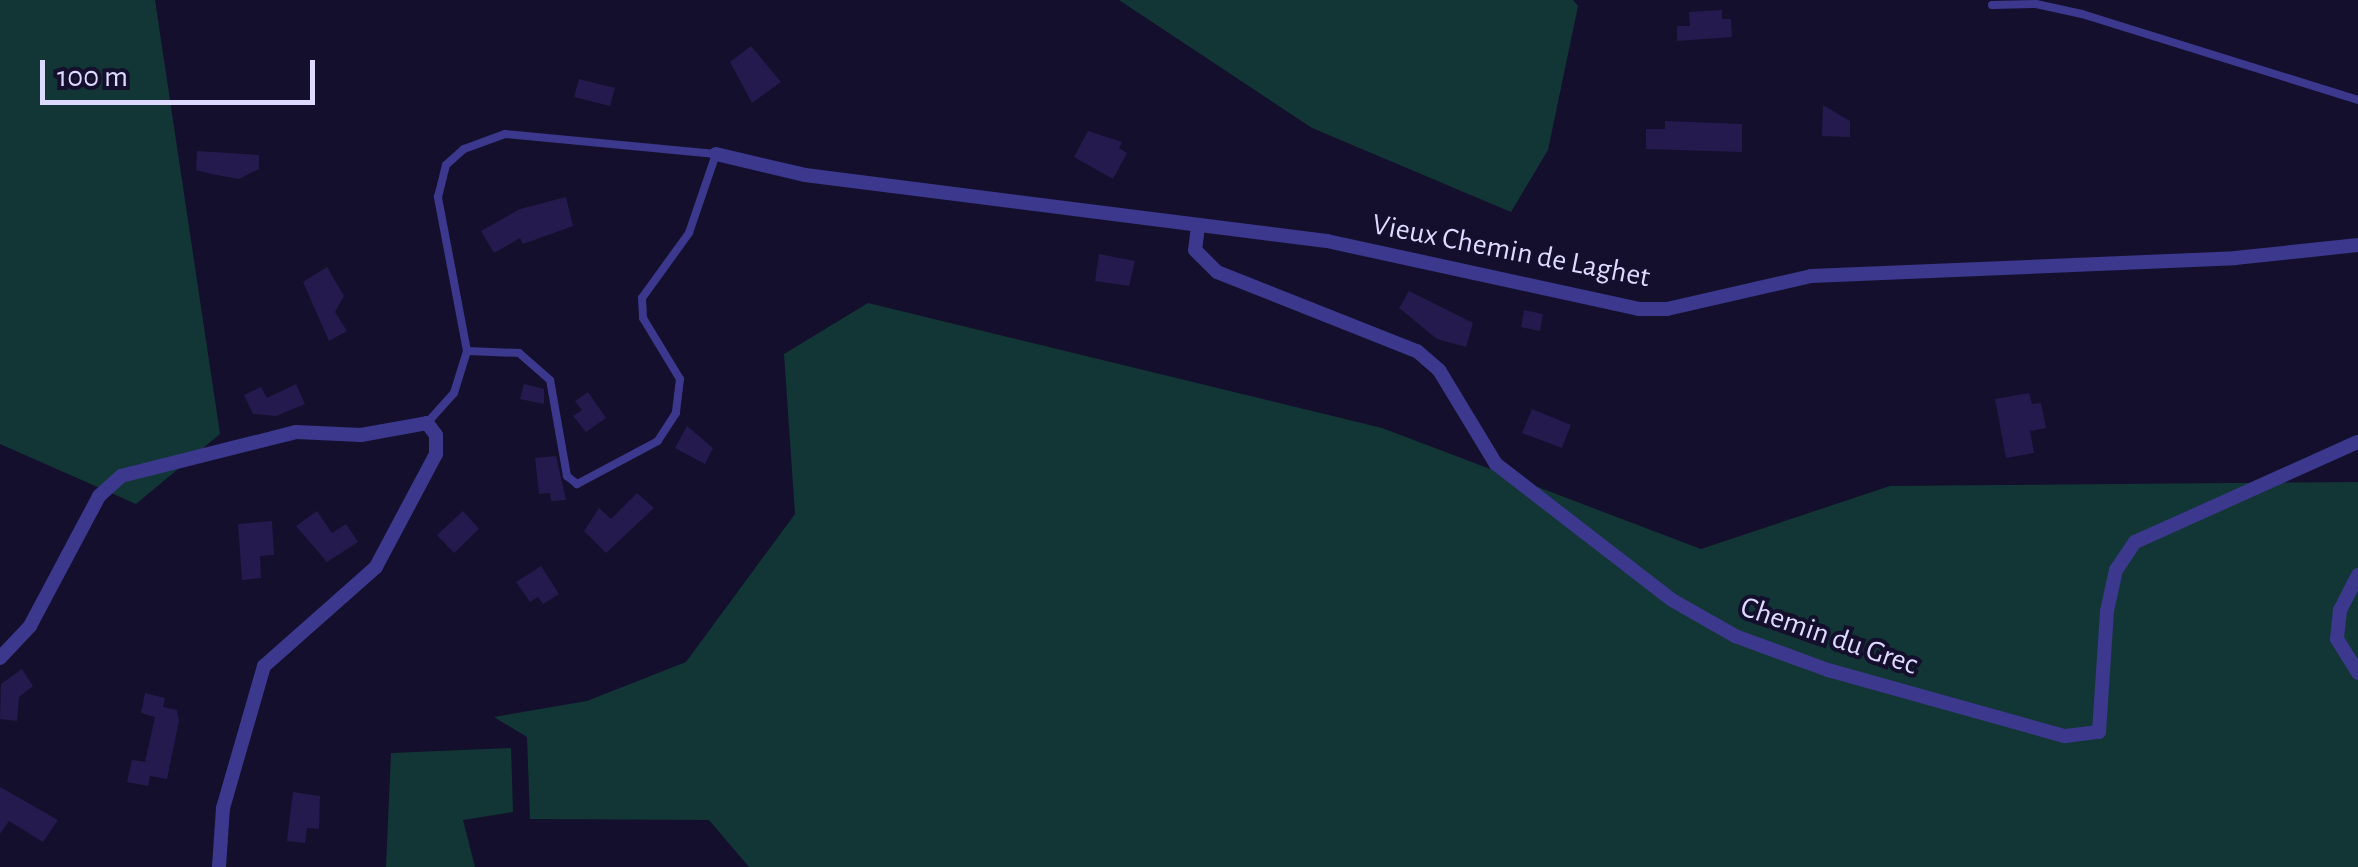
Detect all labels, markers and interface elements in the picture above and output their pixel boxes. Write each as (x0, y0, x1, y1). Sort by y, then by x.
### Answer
scale bar (45, 40, 320, 102)
text: 100 m (57, 62, 128, 92)
street label: Vieux Chemin de Laghet (1369, 206, 1653, 296)
street label: Chemin du Grec (1736, 589, 1922, 683)

